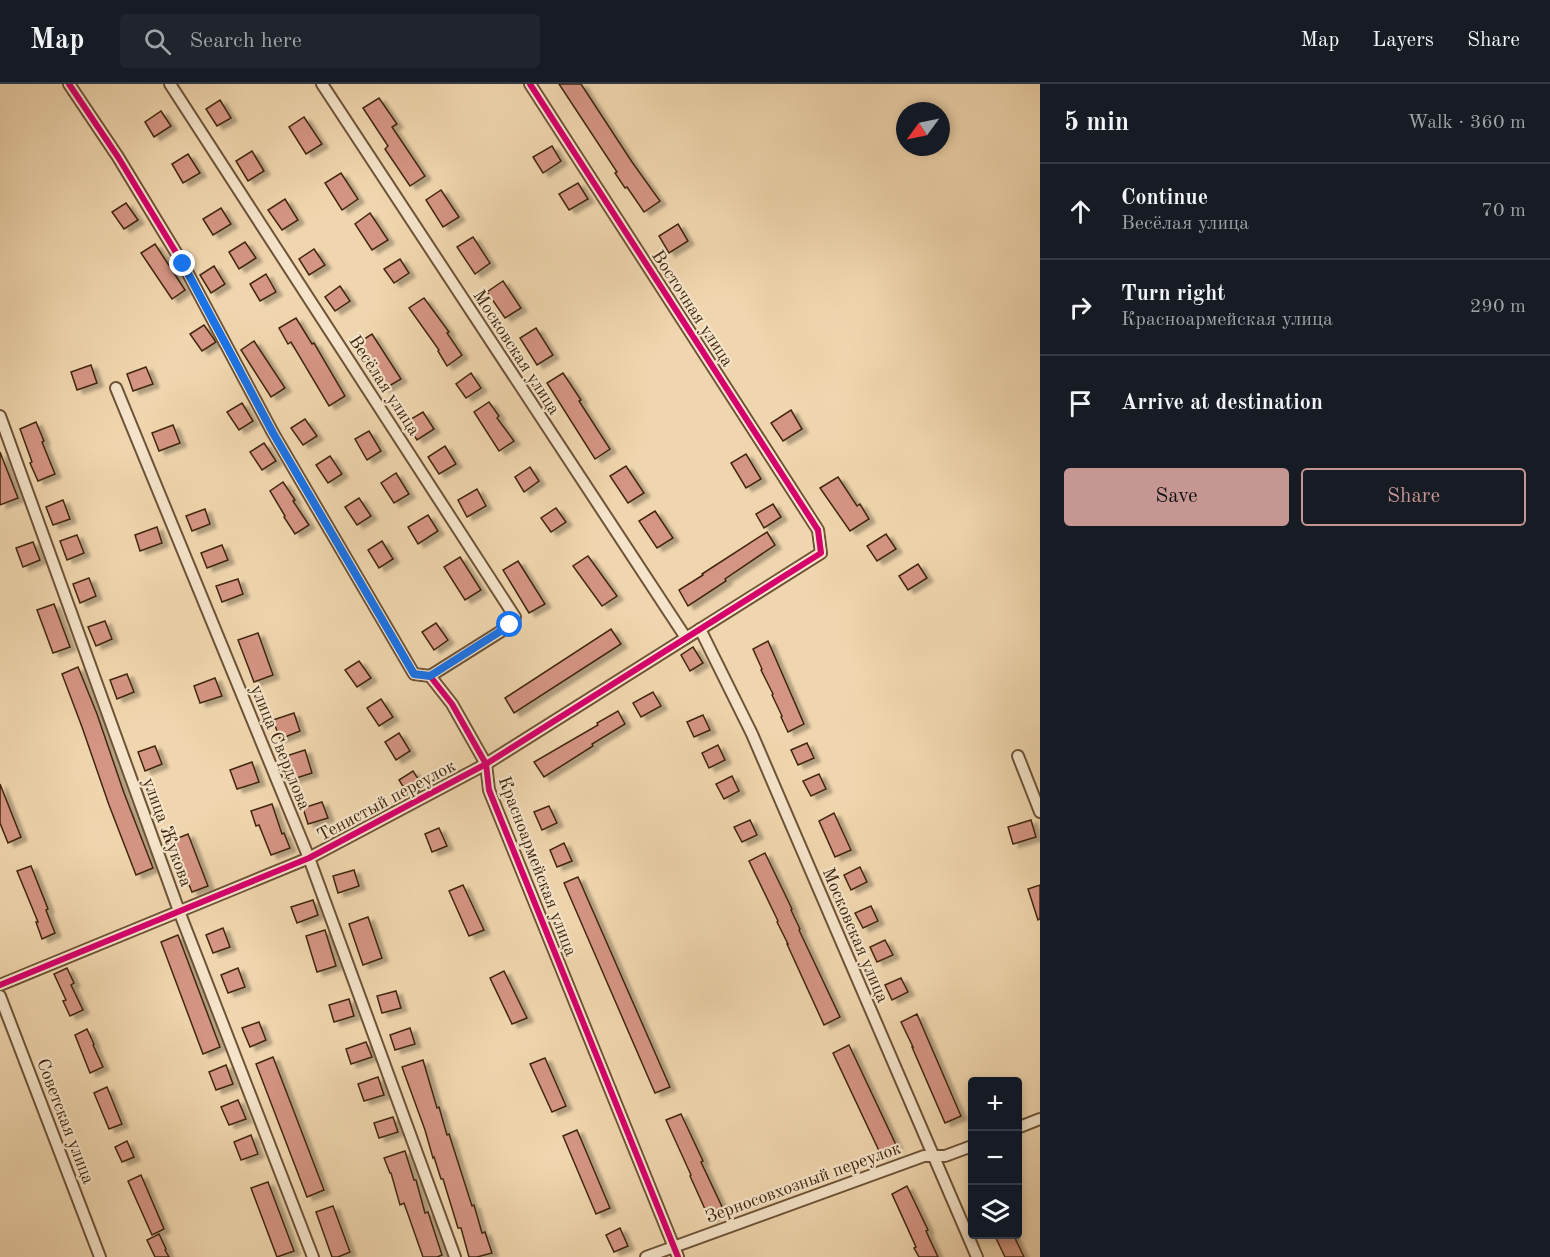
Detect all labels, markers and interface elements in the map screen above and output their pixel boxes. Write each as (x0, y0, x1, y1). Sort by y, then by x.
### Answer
search box (120, 14, 540, 68)
icon: search (141, 25, 174, 58)
text: Map (30, 27, 84, 55)
text: Search here (189, 30, 302, 52)
text: Map (1300, 30, 1339, 51)
text: Layers (1372, 30, 1434, 51)
text: Share (1467, 30, 1520, 51)
north arrow (896, 102, 950, 156)
text: 5 min (1064, 110, 1129, 136)
text: Walk · 360 m (1407, 113, 1526, 133)
text: Continue (1121, 187, 1208, 209)
icon: ahead (1064, 195, 1097, 228)
text: 70 m (1481, 201, 1526, 221)
text: Весёлая улица (1121, 214, 1249, 234)
street label: Восточная улица (648, 247, 736, 370)
route end (169, 250, 195, 276)
text: Turn right (1121, 283, 1225, 305)
street label: Московская улица (469, 287, 563, 418)
icon: right (1064, 291, 1097, 324)
text: 290 m (1470, 297, 1526, 317)
text: Красноармейская улица (1121, 310, 1333, 330)
street label: Весёлая улица (345, 332, 423, 439)
icon: arrive (1064, 387, 1097, 420)
text: Arrive at destination (1121, 392, 1323, 414)
button: Save (1064, 468, 1289, 526)
button: Share (1301, 468, 1526, 526)
route start (496, 611, 522, 637)
street label: улица Свердлова (247, 682, 313, 813)
street label: Тенистый переулок (314, 757, 459, 845)
street label: Красноармейская улица (494, 774, 580, 959)
street label: улица Жукова (139, 776, 195, 889)
street label: Московская улица (819, 865, 892, 1006)
street label: Советская улица (33, 1056, 97, 1187)
map controls (968, 1077, 1022, 1239)
button: + (968, 1077, 1022, 1131)
button: − (968, 1131, 1022, 1185)
street label: Зерносовхозный переулок (703, 1139, 903, 1227)
button: layers (968, 1185, 1022, 1239)

